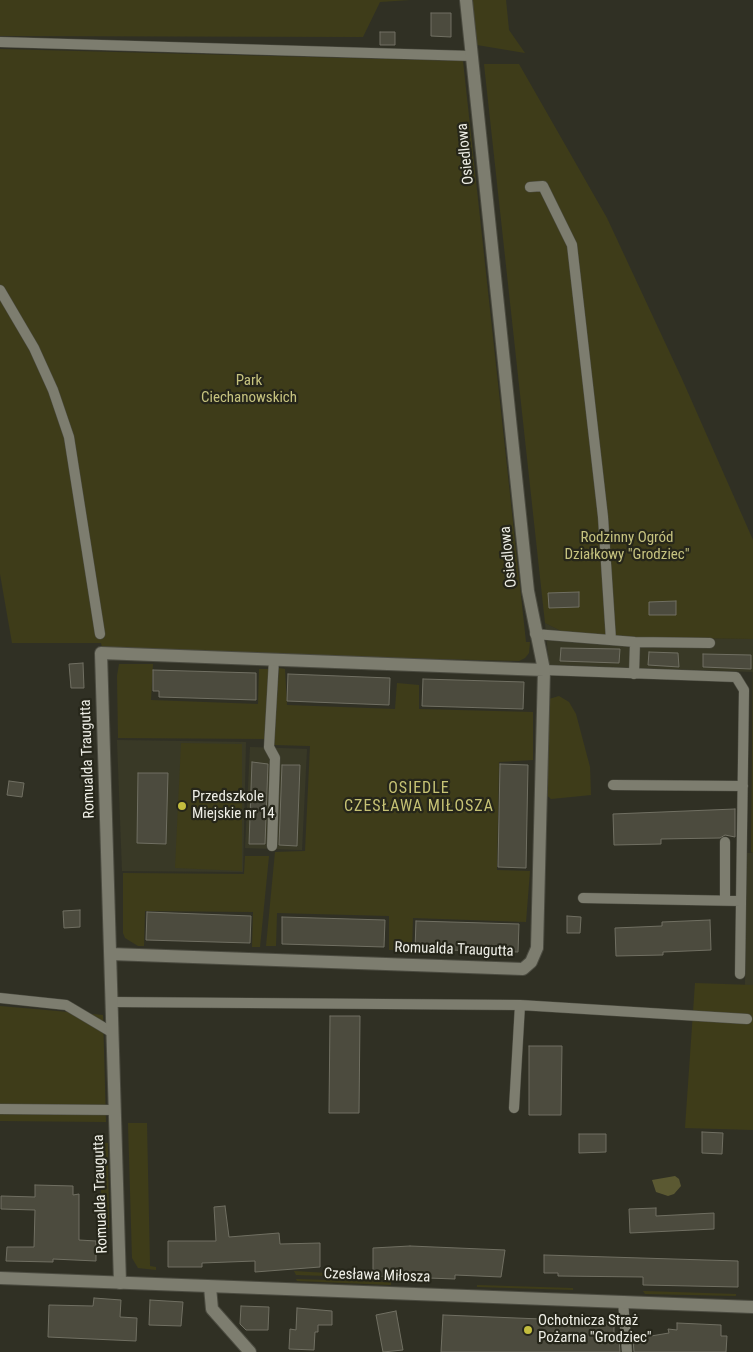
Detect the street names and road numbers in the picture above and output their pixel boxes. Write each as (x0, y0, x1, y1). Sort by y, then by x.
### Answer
street label: Osiedlowa (454, 122, 478, 186)
street label: Osiedlowa (497, 525, 521, 589)
street label: Romualda Traugutta (77, 699, 99, 819)
street label: Romualda Traugutta (394, 939, 514, 961)
street label: Romualda Traugutta (90, 1134, 112, 1254)
street label: Czesława Miłosza (323, 1265, 431, 1287)

